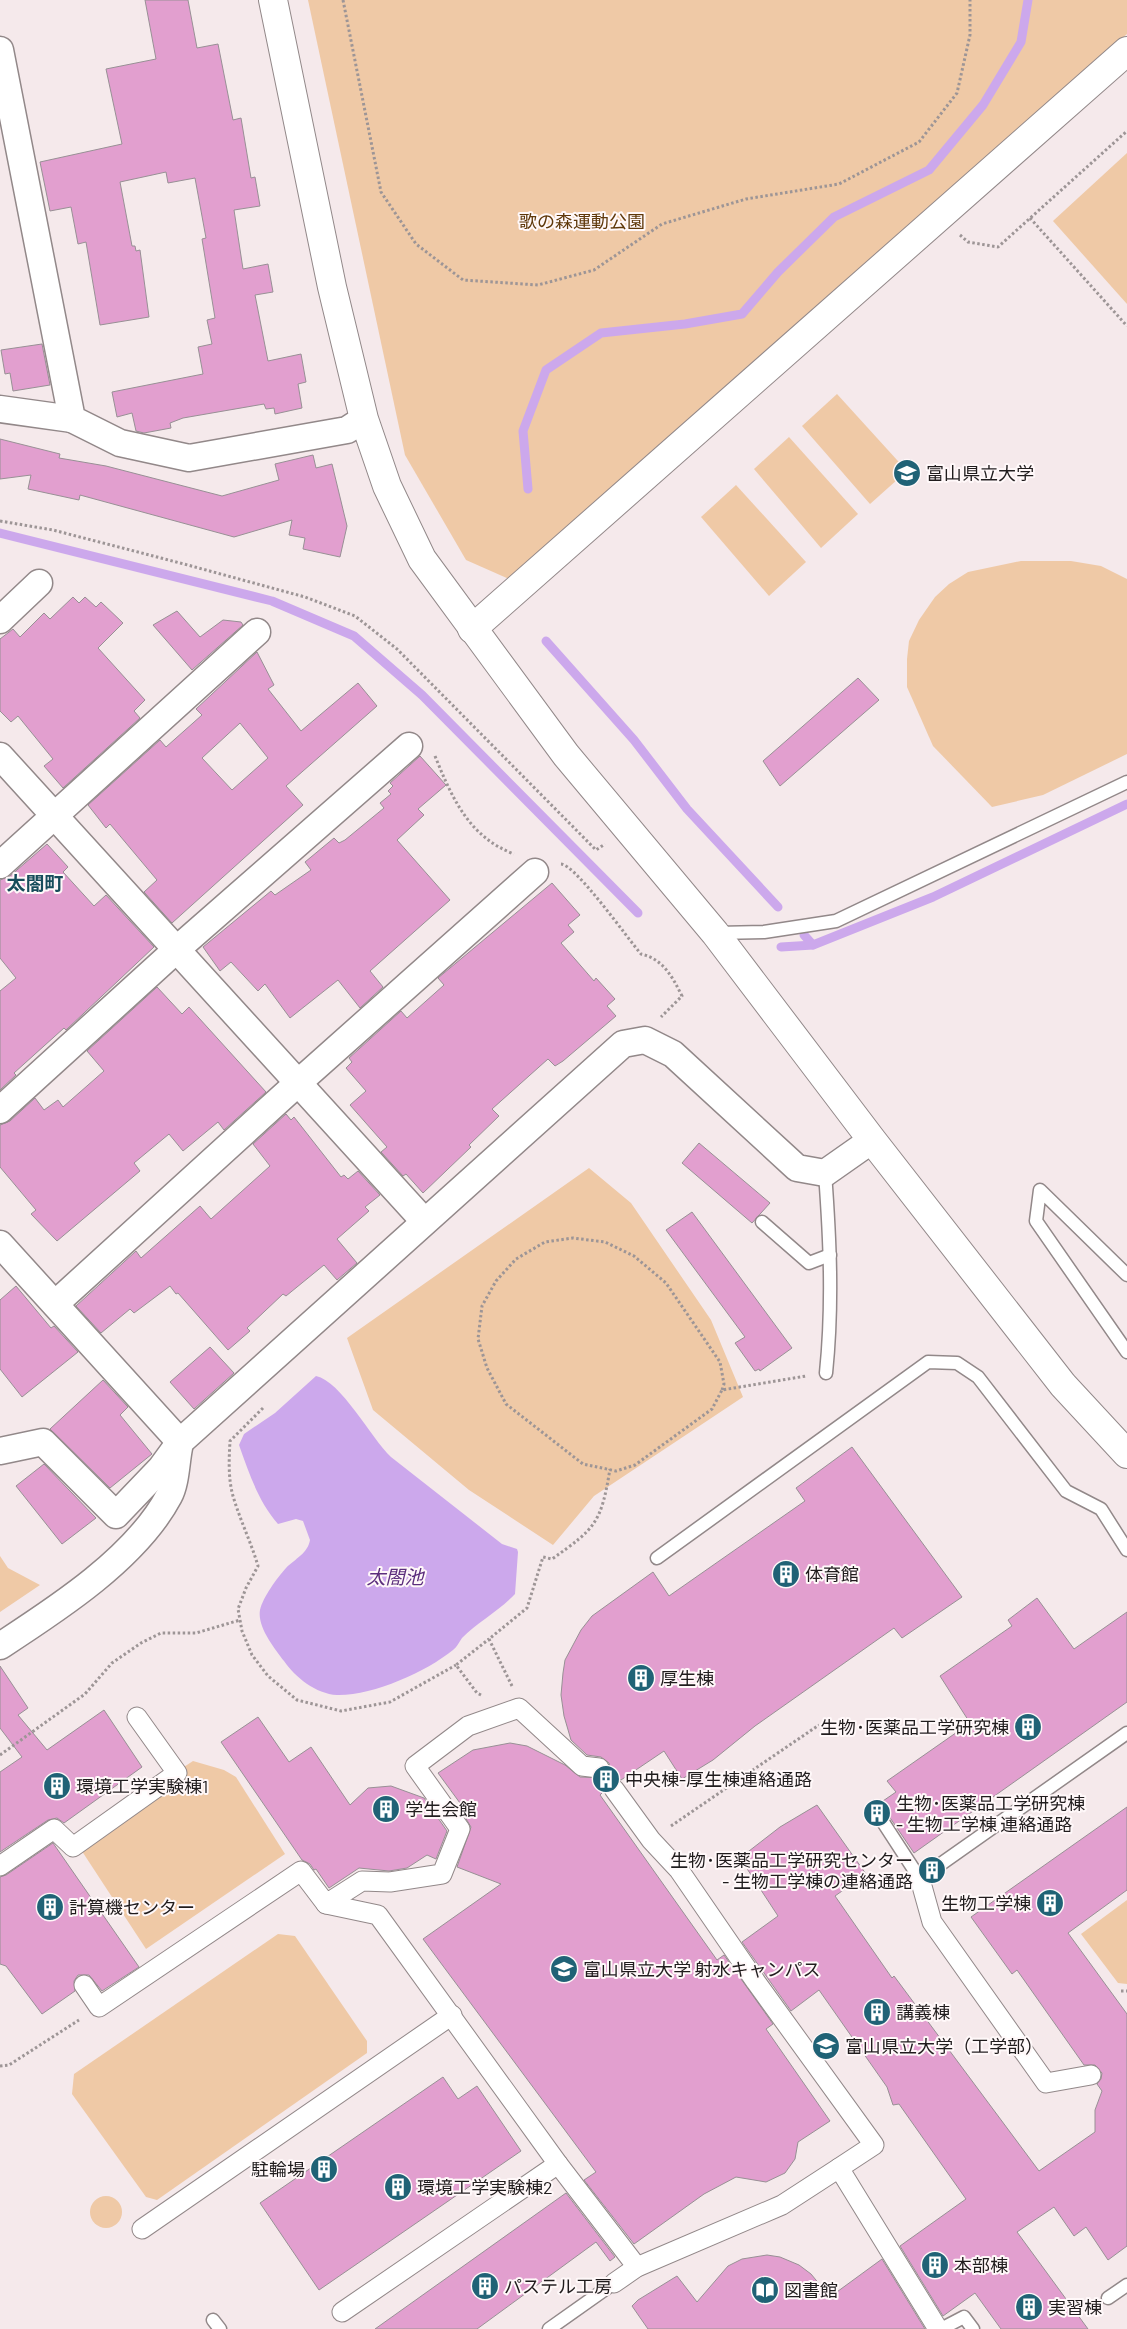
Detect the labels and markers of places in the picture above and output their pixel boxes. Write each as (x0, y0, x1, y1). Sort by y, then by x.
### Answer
school or university icon: 富山県立大学 (892, 458, 922, 488)
place label: 富山県立大学 (926, 462, 1034, 484)
building icon: 体育館 (771, 1559, 801, 1589)
place label: 体育館 (805, 1563, 859, 1585)
building icon: 厚生棟 (626, 1663, 656, 1693)
place label: 厚生棟 (660, 1667, 714, 1689)
building icon: 生物･医薬品工学研究棟 (1013, 1712, 1043, 1742)
place label: 生物･医薬品工学研究棟 (820, 1716, 1009, 1738)
building icon: 中央棟-厚生棟連絡通路 (591, 1764, 621, 1794)
place label: 中央棟-厚生棟連絡通路 (625, 1768, 812, 1790)
building icon: 環境工学実験棟1 (42, 1771, 72, 1801)
place label: 環境工学実験棟1 (76, 1775, 208, 1797)
place label: 生物･医薬品工学研究棟 - 生物工学棟 連絡通路 (896, 1792, 1085, 1835)
building icon: 学生会館 (371, 1794, 401, 1824)
place label: 学生会館 (405, 1798, 477, 1820)
building icon: 生物･医薬品工学研究棟 - 生物工学棟 連絡通路 (862, 1798, 892, 1828)
place label: 生物･医薬品工学研究センター - 生物工学棟の連絡通路 (670, 1849, 913, 1892)
building icon: 生物･医薬品工学研究センター - 生物工学棟の連絡通路 (917, 1855, 947, 1885)
building icon: 生物工学棟 (1035, 1888, 1065, 1918)
building icon: 計算機センター (35, 1892, 65, 1922)
place label: 生物工学棟 (941, 1892, 1031, 1914)
place label: 計算機センター (69, 1896, 195, 1918)
school or university icon: 富山県立大学 射水キャンパス (549, 1954, 579, 1984)
place label: 富山県立大学 射水キャンパス (583, 1958, 821, 1980)
building icon: 講義棟 (862, 1997, 892, 2027)
place label: 講義棟 (896, 2001, 950, 2023)
school or university icon: 富山県立大学（工学部） (811, 2031, 841, 2061)
place label: 富山県立大学（工学部） (845, 2035, 1043, 2057)
building icon: 駐輪場 (309, 2154, 339, 2184)
place label: 駐輪場 (251, 2158, 305, 2180)
building icon: 環境工学実験棟2 (383, 2172, 413, 2202)
place label: 環境工学実験棟2 (417, 2176, 553, 2198)
building icon: 本部棟 (920, 2250, 950, 2280)
place label: 本部棟 (954, 2254, 1008, 2276)
building icon: パステル工房 (470, 2271, 500, 2301)
place label: パステル工房 (504, 2275, 612, 2297)
library icon: 図書館 (750, 2275, 780, 2305)
place label: 図書館 (784, 2279, 838, 2301)
building icon: 実習棟 (1014, 2292, 1044, 2322)
place label: 実習棟 (1048, 2296, 1102, 2318)

